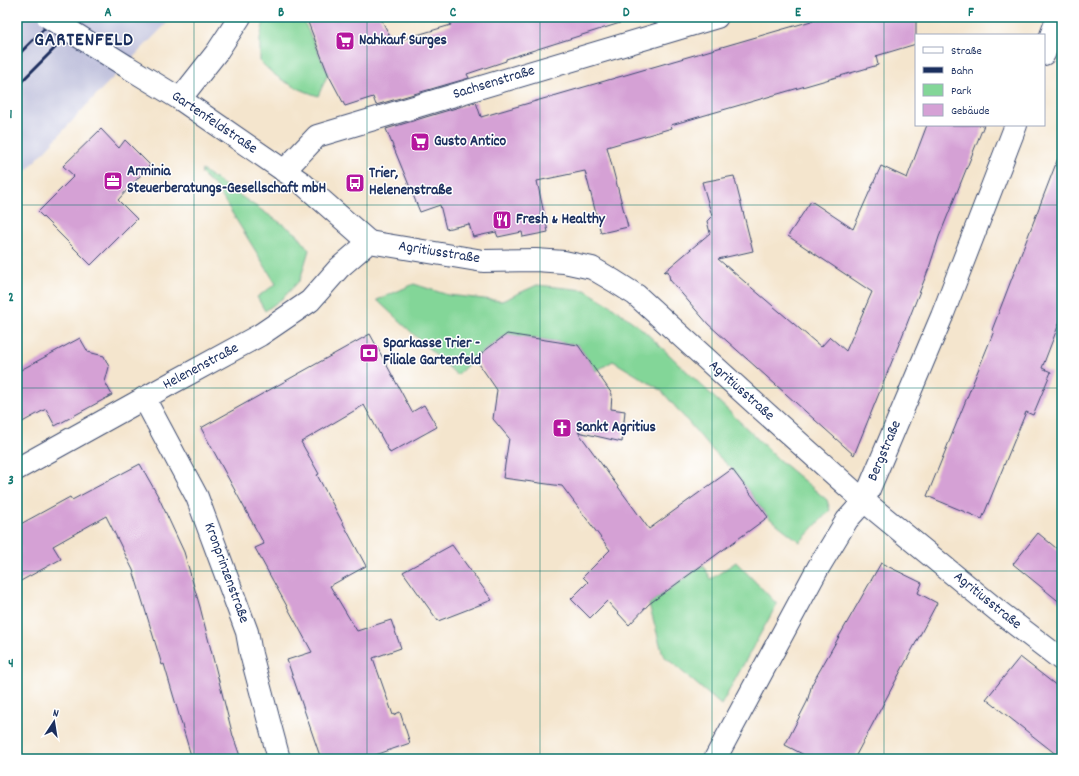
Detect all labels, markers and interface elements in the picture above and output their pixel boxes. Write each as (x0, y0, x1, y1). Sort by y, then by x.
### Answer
text: A (104, 4, 112, 23)
text: B (278, 4, 284, 23)
text: C (450, 4, 457, 23)
text: D (623, 4, 630, 23)
text: E (795, 4, 802, 23)
text: F (968, 4, 974, 23)
district label: GARTENFELD (34, 28, 134, 55)
supermarket icon: Nahkauf Surges (334, 30, 356, 52)
place label: Nahkauf Surges (359, 30, 447, 52)
legend (915, 34, 1045, 126)
text: Straße (951, 43, 982, 60)
street label: Sachsenstraße (450, 60, 538, 106)
text: Bahn (951, 63, 974, 80)
text: Park (951, 83, 972, 100)
street label: Gartenfeldstraße (166, 86, 262, 160)
text: Gebäude (951, 103, 990, 120)
text: 1 (10, 106, 13, 125)
supermarket icon: Gusto Antico (409, 131, 431, 153)
place label: Gusto Antico (434, 131, 506, 153)
place label: Arminia Steuerberatungs-Gesellschaft mbH (127, 161, 326, 200)
place label: Trier, Helenenstraße (369, 163, 452, 202)
office icon: Arminia Steuerberatungs-Gesellschaft mbH (102, 170, 124, 192)
bus stop icon: Trier, Helenenstraße (344, 172, 366, 194)
restaurant icon: Fresh & Healthy (491, 209, 513, 231)
place label: Fresh & Healthy (516, 209, 606, 231)
street label: Agritiusstraße (397, 236, 482, 270)
text: 2 (8, 289, 14, 308)
place label: Sparkasse Trier - Filiale Gartenfeld (383, 333, 481, 372)
street label: Helenenstraße (159, 338, 243, 396)
bank icon: Sparkasse Trier - Filiale Gartenfeld (358, 342, 380, 364)
street label: Agritiusstraße (703, 355, 779, 427)
church icon: Sankt Agritius (551, 417, 573, 439)
place label: Sankt Agritius (576, 417, 656, 439)
street label: Bergstraße (862, 417, 908, 485)
text: 3 (8, 472, 14, 491)
street label: Kronprinzenstraße (198, 520, 255, 627)
street label: Agritiusstraße (948, 567, 1026, 636)
text: 4 (8, 655, 14, 674)
north arrow (34, 702, 74, 742)
text: N (51, 706, 61, 723)

